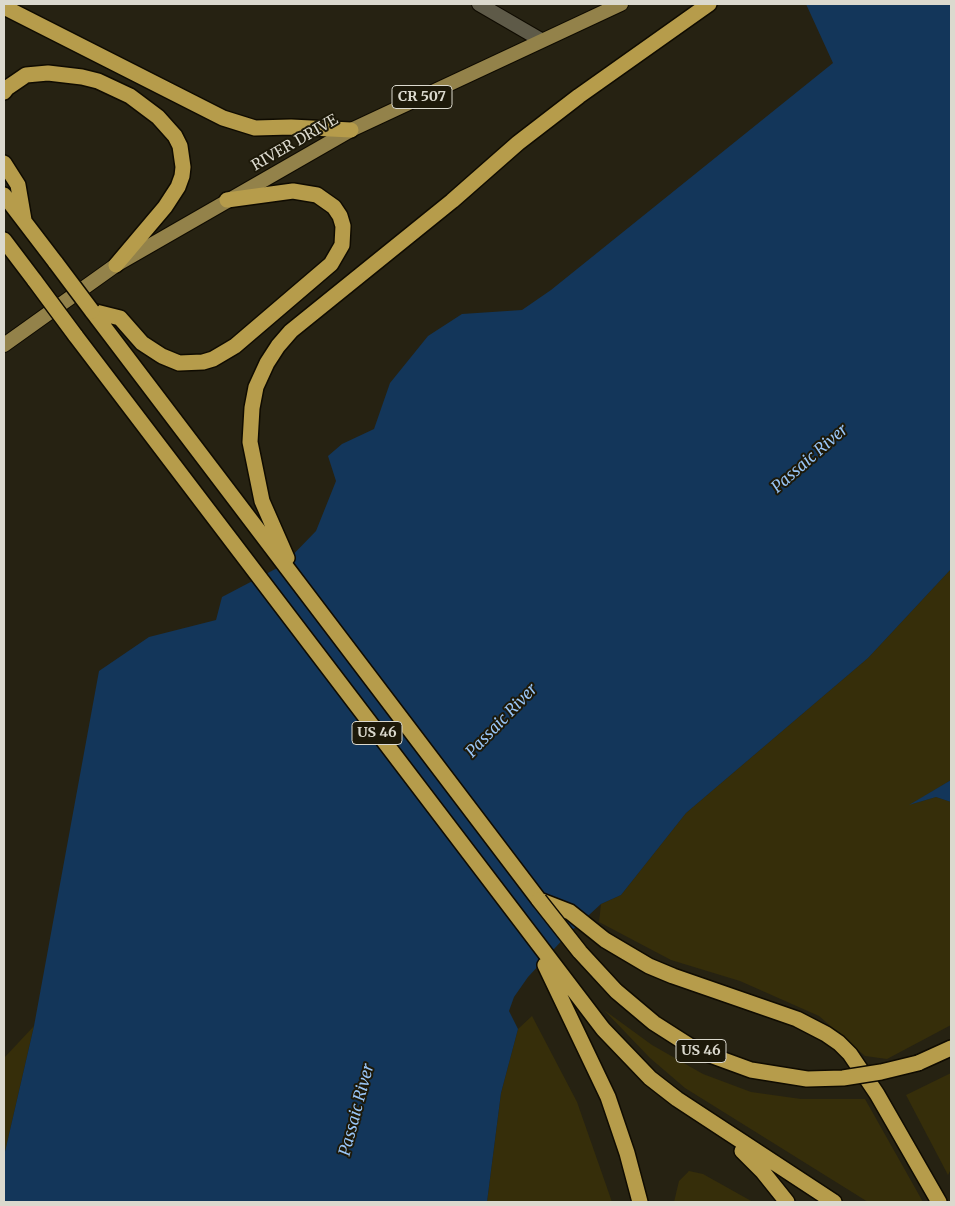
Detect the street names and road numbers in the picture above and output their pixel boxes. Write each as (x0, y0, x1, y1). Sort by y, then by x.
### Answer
road number: CR 507 (392, 85, 452, 108)
street label: RIVER DRIVE (249, 111, 341, 175)
road number: US 46 (352, 721, 402, 744)
road number: US 46 (676, 1040, 726, 1062)

